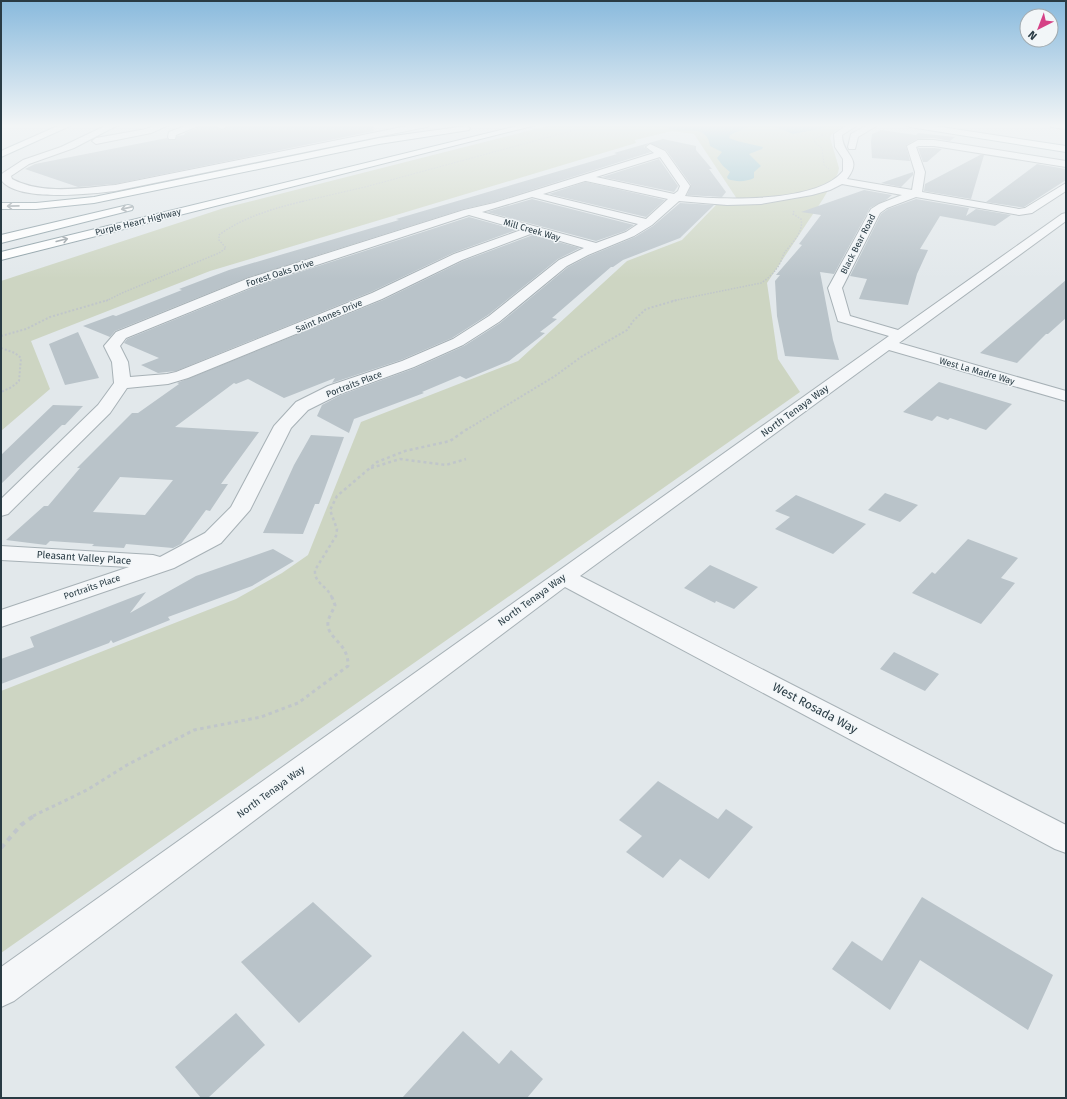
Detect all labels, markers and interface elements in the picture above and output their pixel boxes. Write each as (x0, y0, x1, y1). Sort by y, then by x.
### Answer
north arrow (1019, 8, 1059, 48)
text: N (1026, 28, 1040, 42)
one-way arrow (7, 203, 20, 210)
one-way arrow (121, 205, 134, 213)
street label: Purple Heart Highway (94, 206, 182, 237)
street label: Black Bear Road (839, 212, 877, 276)
street label: Mill Creek Way (503, 217, 562, 243)
one-way arrow (55, 236, 68, 244)
street label: Forest Oaks Drive (245, 257, 315, 289)
street label: Saint Annes Drive (294, 297, 364, 335)
street label: West La Madre Way (938, 355, 1016, 387)
street label: Portraits Place (325, 369, 383, 399)
street label: North Tenaya Way (759, 382, 831, 440)
street label: Pleasant Valley Place (36, 549, 132, 567)
street label: North Tenaya Way (496, 571, 568, 629)
street label: Portraits Place (62, 573, 122, 601)
street label: West Rosada Way (770, 680, 860, 736)
street label: North Tenaya Way (235, 763, 307, 821)

